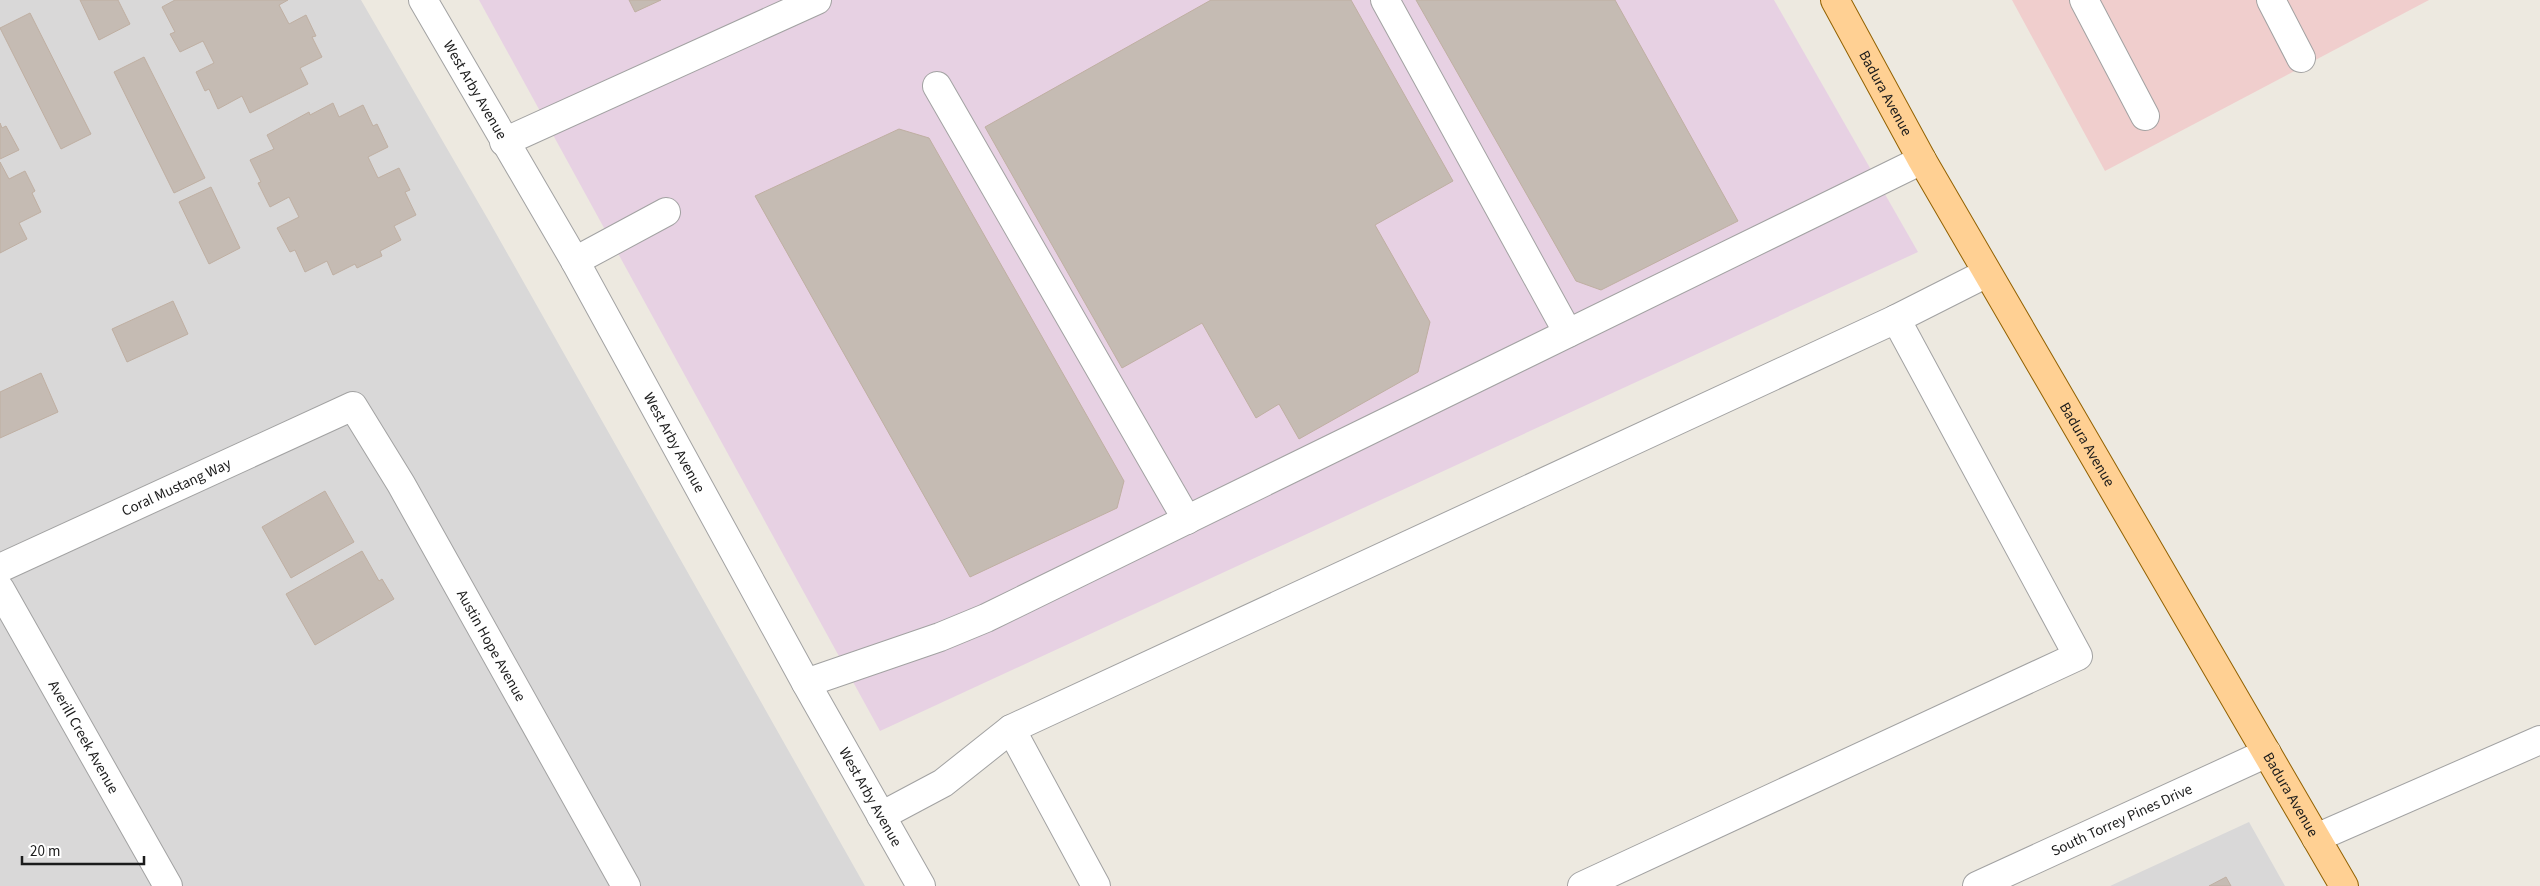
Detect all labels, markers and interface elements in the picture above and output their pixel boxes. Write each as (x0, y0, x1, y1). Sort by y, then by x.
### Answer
street label: West Arby Avenue (438, 36, 512, 143)
street label: Badura Avenue (1854, 47, 1917, 140)
street label: West Arby Avenue (638, 389, 710, 496)
street label: Badura Avenue (2054, 398, 2120, 491)
street label: Coral Mustang Way (118, 453, 234, 521)
street label: Austin Hope Avenue (452, 586, 531, 705)
street label: Averill Creek Avenue (43, 676, 124, 798)
street label: West Arby Avenue (834, 743, 907, 850)
street label: Badura Avenue (2258, 748, 2324, 841)
street label: South Torrey Pines Drive (2047, 778, 2196, 861)
scale bar (22, 834, 145, 866)
text: 20 m (30, 841, 60, 862)

